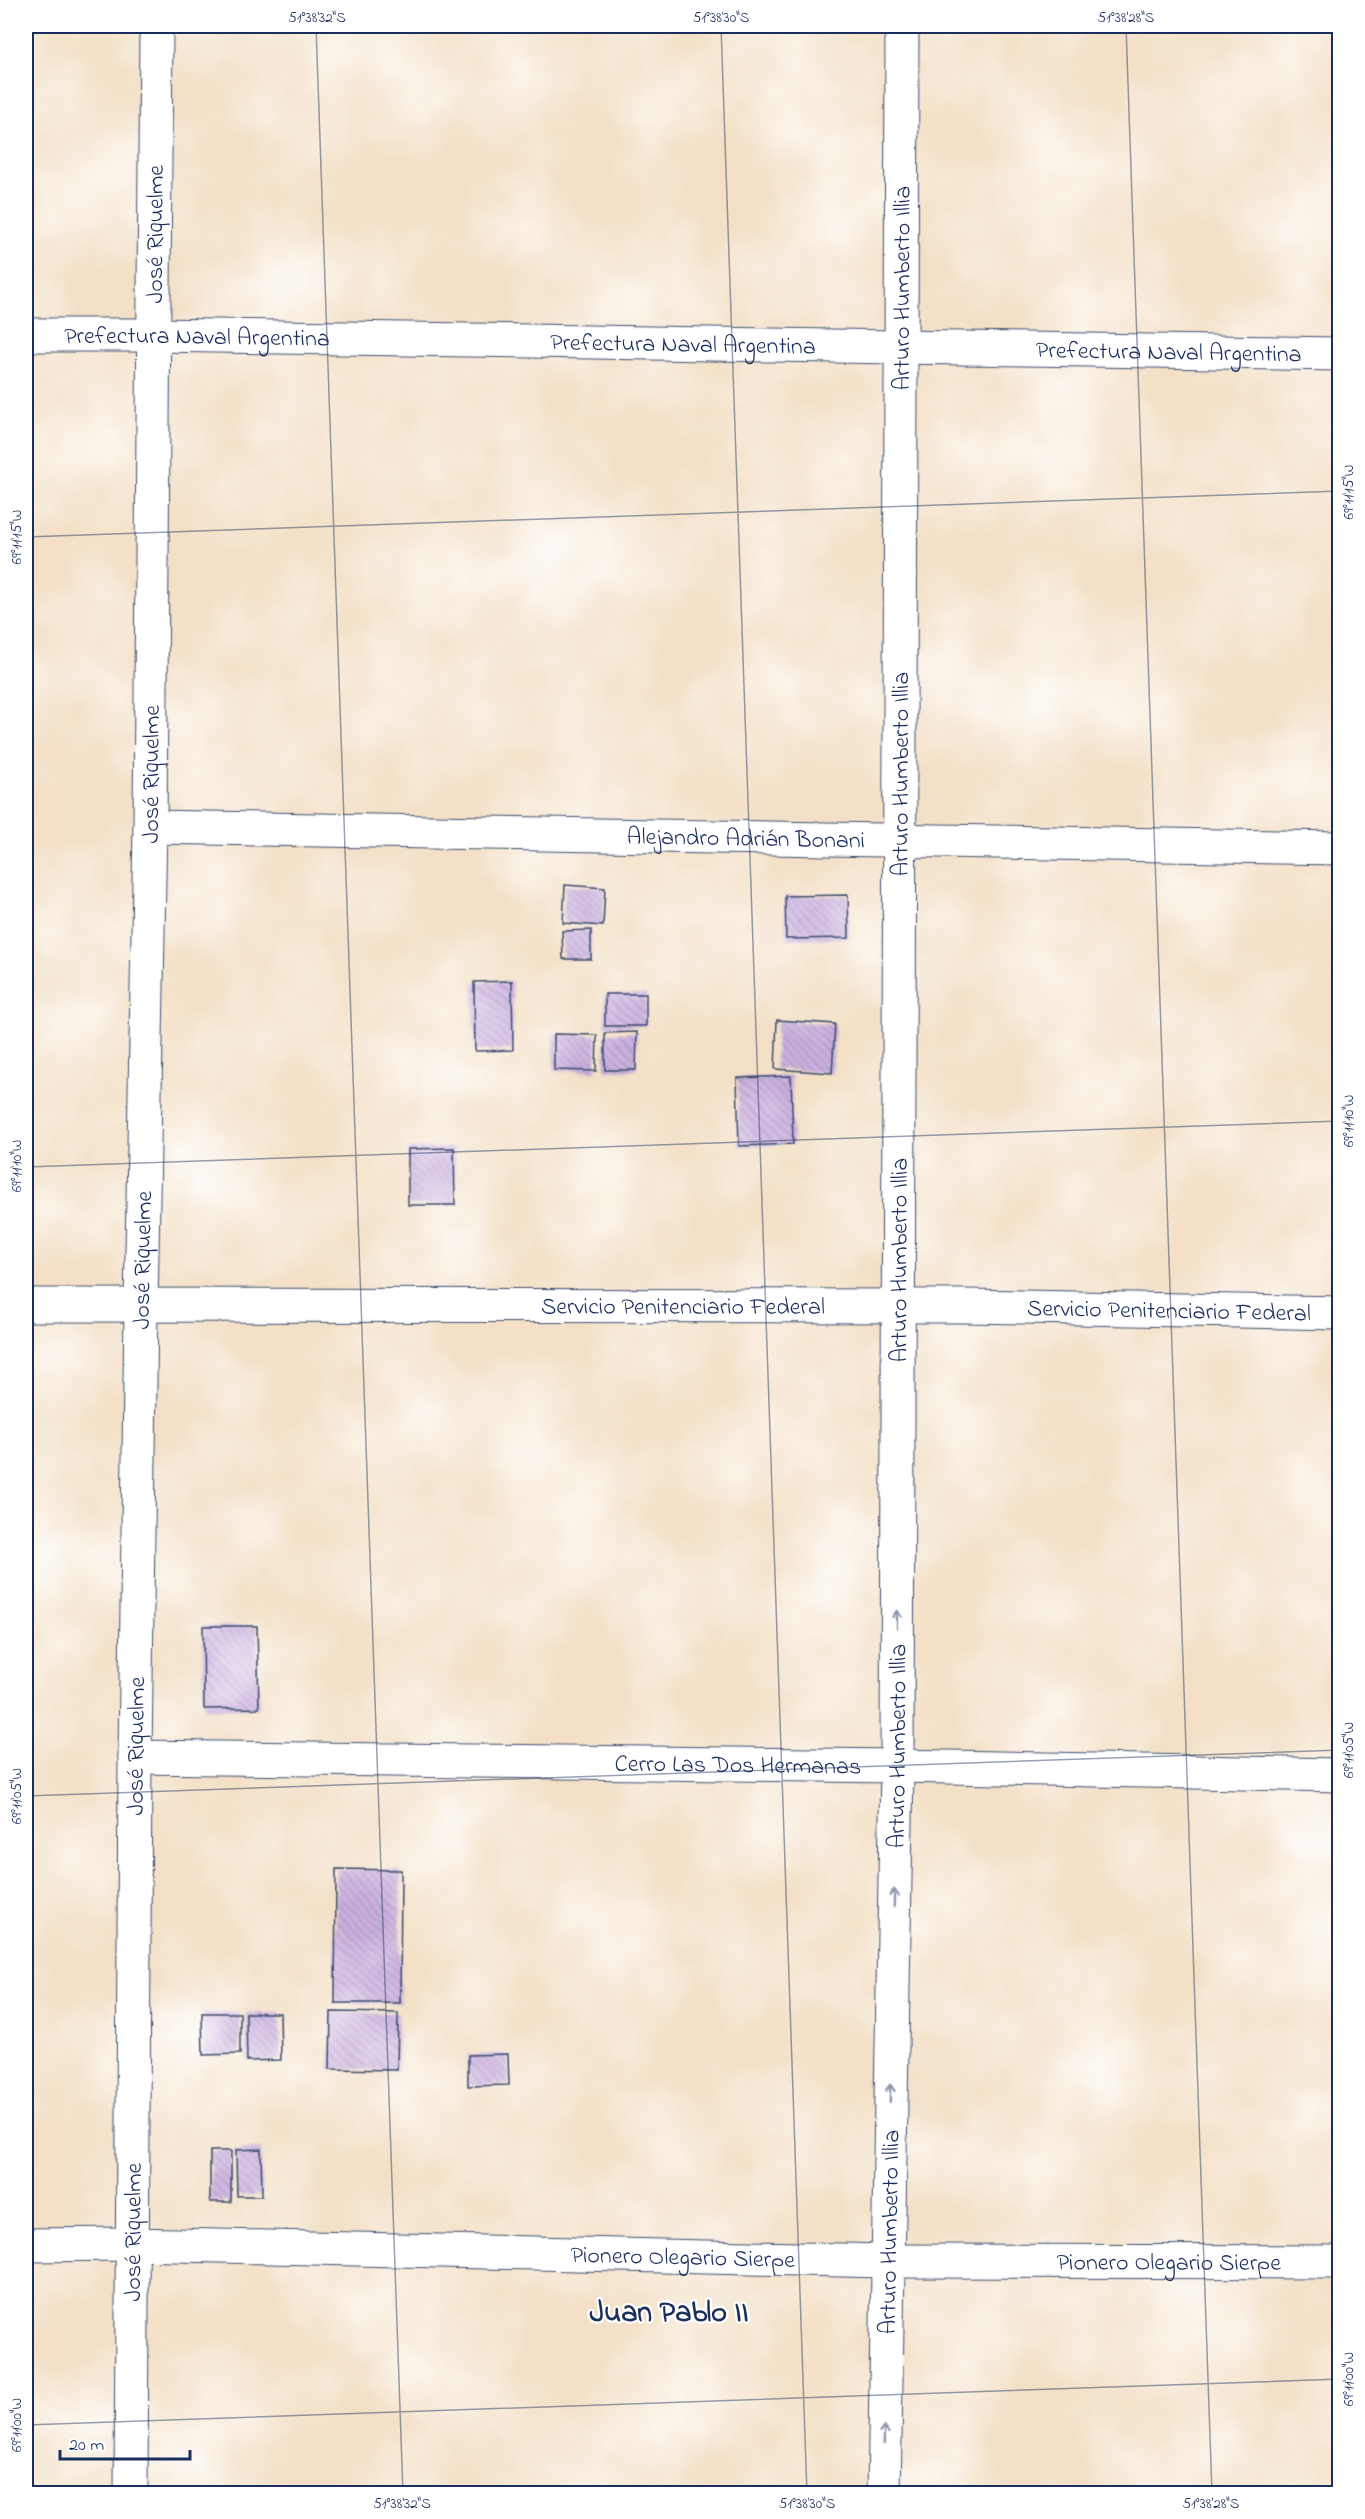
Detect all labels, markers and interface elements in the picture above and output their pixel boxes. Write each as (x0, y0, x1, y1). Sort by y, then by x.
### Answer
text: 51°38'32"S (288, 7, 346, 29)
text: 51°38'30"S (693, 7, 750, 29)
text: 51°38'28"S (1098, 7, 1155, 29)
street label: José Riquelme (139, 164, 175, 304)
street label: Arturo Humberto Illia (886, 186, 922, 391)
street label: Prefectura Naval Argentina (64, 320, 330, 358)
street label: Prefectura Naval Argentina (550, 326, 816, 366)
street label: Prefectura Naval Argentina (1036, 334, 1302, 373)
text: 69°11'15"W (1338, 465, 1360, 519)
text: 69°11'15"W (6, 510, 28, 564)
street label: Arturo Humberto Illia (885, 672, 920, 877)
street label: José Riquelme (135, 704, 171, 844)
street label: Alejandro Adrián Bonani (626, 820, 865, 860)
text: 69°11'10"W (1338, 1095, 1360, 1147)
text: 69°11'10"W (6, 1140, 28, 1192)
street label: Arturo Humberto Illia (883, 1158, 919, 1363)
street label: José Riquelme (126, 1190, 163, 1330)
street label: Servicio Penitenciario Federal (541, 1291, 825, 1326)
street label: Servicio Penitenciario Federal (1027, 1292, 1311, 1332)
one-way arrow (891, 1610, 903, 1630)
street label: Arturo Humberto Illia (881, 1644, 917, 1849)
street label: José Riquelme (120, 1676, 156, 1815)
text: 69°11'05"W (1338, 1722, 1360, 1778)
street label: Cerro Las Dos Hermanas (614, 1748, 861, 1786)
text: 69°11'05"W (6, 1768, 28, 1824)
one-way arrow (888, 1889, 900, 1909)
one-way arrow (884, 2084, 896, 2104)
street label: Arturo Humberto Illia (872, 2129, 911, 2335)
street label: José Riquelme (117, 2162, 153, 2301)
street label: Pionero Olegario Sierpe (570, 2239, 796, 2279)
street label: Pionero Olegario Sierpe (1057, 2246, 1281, 2282)
district label: Juan Pablo II (589, 2292, 749, 2336)
text: 69°11'00"W (1338, 2352, 1360, 2406)
text: 69°11'00"W (6, 2398, 28, 2452)
scale bar (60, 2423, 190, 2461)
one-way arrow (878, 2426, 890, 2446)
text: 20 m (69, 2433, 104, 2459)
text: 51°38'32"S (373, 2493, 431, 2515)
text: 51°38'30"S (779, 2493, 836, 2515)
text: 51°38'28"S (1183, 2493, 1240, 2515)

